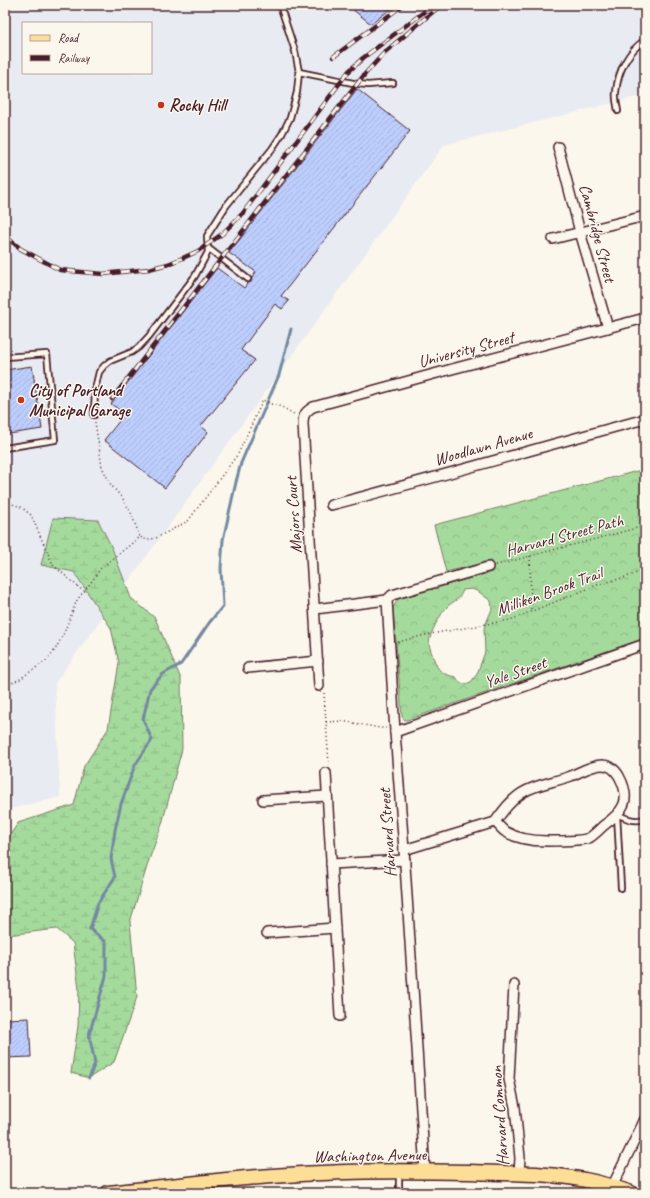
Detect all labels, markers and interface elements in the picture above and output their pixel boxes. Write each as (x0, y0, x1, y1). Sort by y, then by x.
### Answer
legend (22, 22, 152, 74)
text: Road (58, 30, 80, 46)
text: Railway (58, 50, 90, 66)
place label: Rocky Hill (169, 95, 229, 116)
marker: Rocky Hill (156, 100, 166, 110)
street label: Cambridge Street (574, 182, 621, 287)
street label: University Street (416, 326, 518, 372)
place label: City of Portland Municipal Garage (29, 380, 132, 421)
marker: City of Portland Municipal Garage (16, 395, 26, 405)
street label: Woodlawn Avenue (432, 422, 536, 470)
street label: Majors Court (280, 473, 307, 554)
street label: Harvard Street Path (503, 510, 625, 561)
street label: Milliken Brook Trail (493, 561, 608, 620)
street label: Yale Street (481, 651, 551, 693)
street label: Harvard Street (374, 785, 401, 878)
street label: Harvard Common (485, 1064, 513, 1167)
street label: Washington Avenue (314, 1144, 428, 1167)

